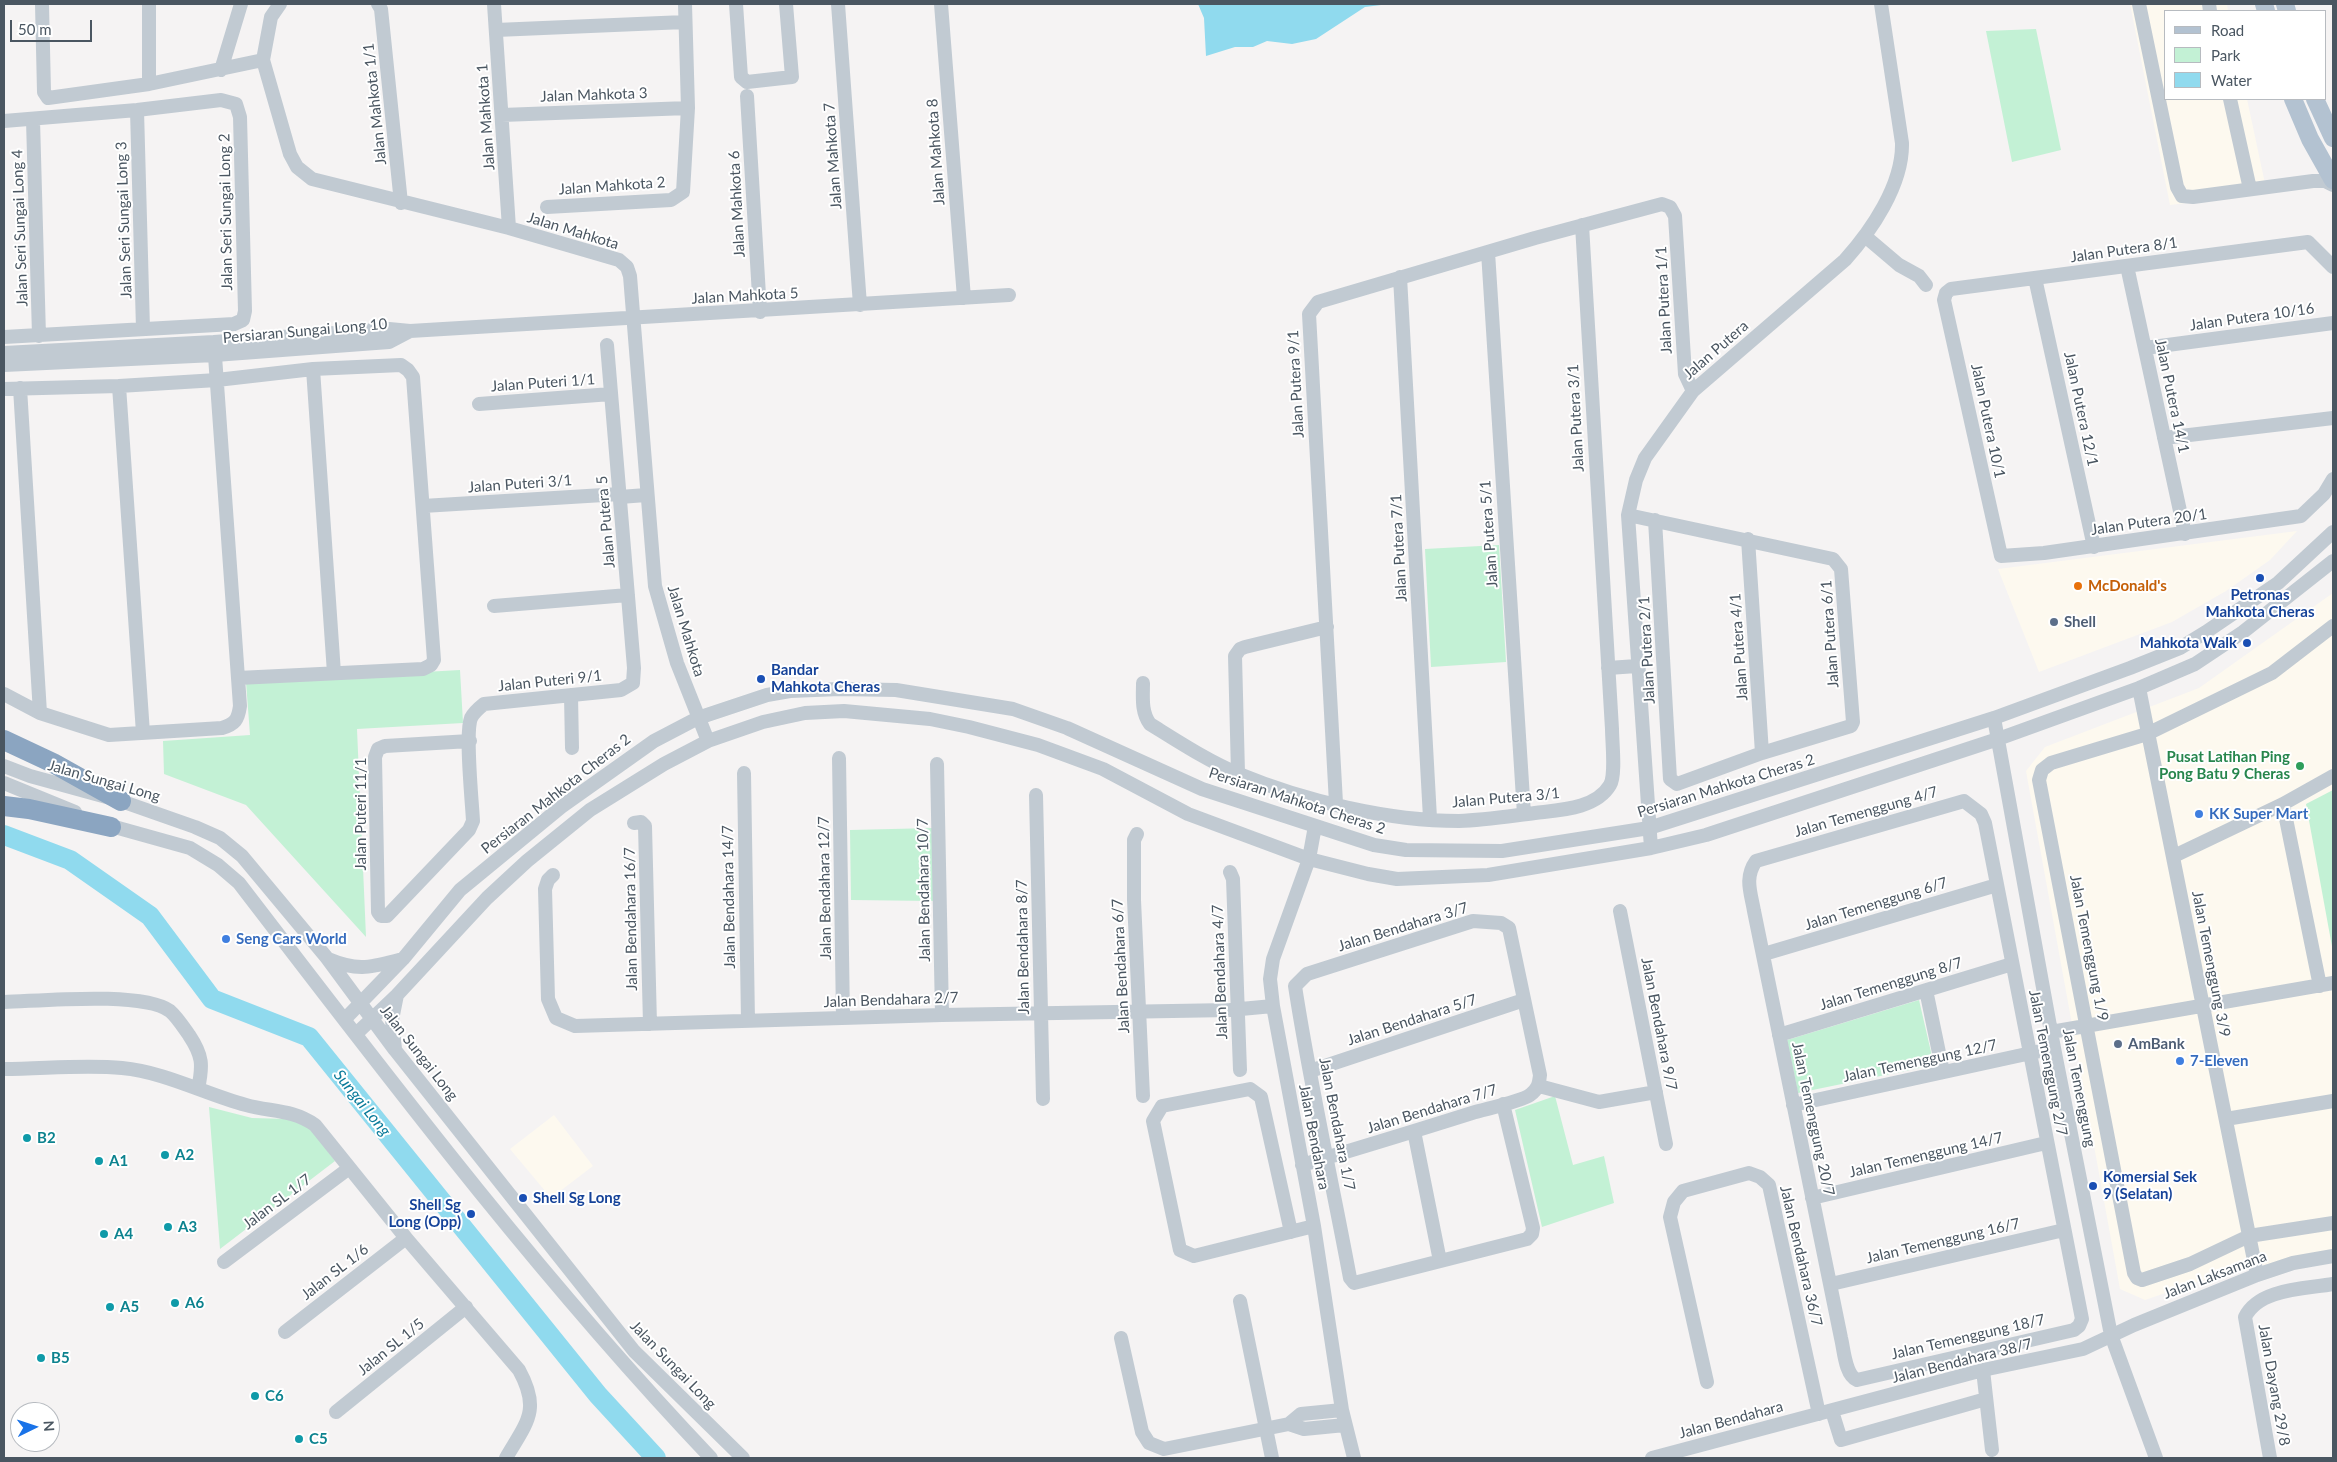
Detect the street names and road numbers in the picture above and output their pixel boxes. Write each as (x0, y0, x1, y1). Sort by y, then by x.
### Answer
street label: Jalan Mahkota 1/1 (360, 42, 390, 166)
street label: Jalan Mahkota 1 (473, 63, 499, 171)
street label: Jalan Mahkota 3 (540, 84, 648, 106)
street label: Jalan Mahkota 8 (923, 98, 949, 206)
street label: Jalan Mahkota 7 (820, 102, 846, 210)
street label: Jalan Seri Sungai Long 2 (216, 133, 236, 291)
street label: Jalan Seri Sungai Long 3 (112, 141, 136, 299)
street label: Jalan Seri Sungai Long 4 (8, 149, 32, 307)
street label: Jalan Mahkota 6 (725, 150, 749, 258)
street label: Jalan Mahkota 2 (558, 173, 666, 199)
street label: Jalan Mahkota (525, 209, 621, 253)
street label: Jalan Putera 8/1 (2069, 234, 2179, 266)
street label: Jalan Putera 1/1 (1652, 246, 1676, 354)
street label: Jalan Mahkota 5 (691, 284, 799, 308)
street label: Jalan Putera 10/16 (2189, 299, 2315, 335)
street label: Persiaran Sungai Long 10 (222, 315, 388, 347)
street label: Jalan Putera (1680, 317, 1752, 383)
street label: Jalan Putera 9/1 (1284, 330, 1308, 438)
street label: Jalan Putera 14/1 (2151, 337, 2193, 455)
street label: Jalan Putera 12/1 (2060, 350, 2102, 468)
street label: Jalan Putera 10/1 (1967, 362, 2009, 480)
street label: Jalan Putera 3/1 (1564, 364, 1588, 472)
street label: Jalan Puteri 1/1 (490, 370, 596, 396)
street label: Jalan Puteri 3/1 (467, 471, 573, 497)
street label: Jalan Putera 5 (593, 475, 619, 569)
street label: Jalan Putera 5/1 (1476, 479, 1502, 589)
street label: Jalan Putera 7/1 (1387, 494, 1411, 602)
street label: Jalan Putera 20/1 (2090, 505, 2208, 539)
street label: Jalan Putera 6/1 (1817, 579, 1843, 689)
street label: Jalan Mahkota (664, 583, 708, 679)
street label: Jalan Putera 4/1 (1726, 592, 1752, 702)
street label: Jalan Putera 2/1 (1635, 596, 1659, 704)
street label: Jalan Puteri 9/1 (497, 667, 603, 695)
street label: Persiaran Mahkota Cheras 2 (478, 730, 634, 858)
street label: Persiaran Mahkota Cheras 2 (1635, 750, 1817, 822)
street label: Jalan Sungai Long (46, 756, 162, 806)
street label: Jalan Puteri 11/1 (352, 757, 370, 871)
street label: Persiaran Mahkota Cheras 2 (1207, 764, 1387, 838)
street label: Jalan Temenggung 4/7 (1792, 783, 1940, 841)
street label: Jalan Putera 3/1 (1451, 784, 1561, 812)
street label: Jalan Bendahara 12/7 (815, 816, 835, 960)
street label: Jalan Bendahara 10/7 (914, 818, 934, 962)
street label: Jalan Bendahara 14/7 (719, 825, 739, 969)
street label: Jalan Bendahara 16/7 (621, 847, 641, 991)
street label: Jalan Temenggung 1/9 (2066, 873, 2112, 1023)
street label: Jalan Temenggung 6/7 (1802, 874, 1950, 934)
street label: Jalan Bendahara 8/7 (1013, 879, 1033, 1015)
street label: Jalan Temenggung 3/9 (2188, 889, 2234, 1039)
street label: Jalan Bendahara 6/7 (1108, 898, 1134, 1034)
street label: Jalan Bendahara 3/7 (1336, 899, 1470, 955)
street label: Jalan Bendahara 4/7 (1209, 904, 1231, 1040)
street label: Jalan Temenggung 8/7 (1817, 954, 1965, 1014)
street label: Jalan Bendahara 9/7 (1637, 956, 1681, 1092)
street label: Jalan Temenggung 2/7 (2025, 988, 2071, 1138)
street label: Jalan Bendahara 2/7 (823, 989, 959, 1011)
street label: Jalan Bendahara 5/7 (1345, 991, 1479, 1049)
street label: Jalan Sungai Long (376, 1002, 462, 1104)
street label: Jalan Temenggung (2059, 1027, 2099, 1149)
street label: Jalan Temenggung 12/7 (1841, 1036, 1999, 1086)
street label: Jalan Temenggung 20/7 (1788, 1040, 1838, 1198)
street label: Jalan Bendahara 1/7 (1315, 1056, 1359, 1192)
street label: Jalan Bendahara 7/7 (1365, 1081, 1499, 1137)
street label: Jalan Bendahara (1295, 1083, 1333, 1191)
street label: Jalan Temenggung 14/7 (1847, 1129, 2005, 1181)
street label: Jalan SL 1/7 (239, 1171, 315, 1233)
street label: Jalan Bendahara 36/7 (1776, 1184, 1826, 1328)
street label: Jalan Temenggung 16/7 (1864, 1215, 2022, 1267)
street label: Jalan SL 1/6 (298, 1240, 372, 1304)
street label: Jalan Laksamana (2161, 1247, 2269, 1303)
street label: Jalan Temenggung 18/7 (1889, 1311, 2047, 1363)
street label: Jalan SL 1/5 (354, 1315, 428, 1379)
street label: Jalan Sungai Long (626, 1317, 720, 1413)
street label: Jalan Dayang 29/8 (2254, 1323, 2294, 1447)
street label: Jalan Bendahara 38/7 (1890, 1335, 2034, 1387)
street label: Jalan Bendahara (1677, 1397, 1785, 1443)

